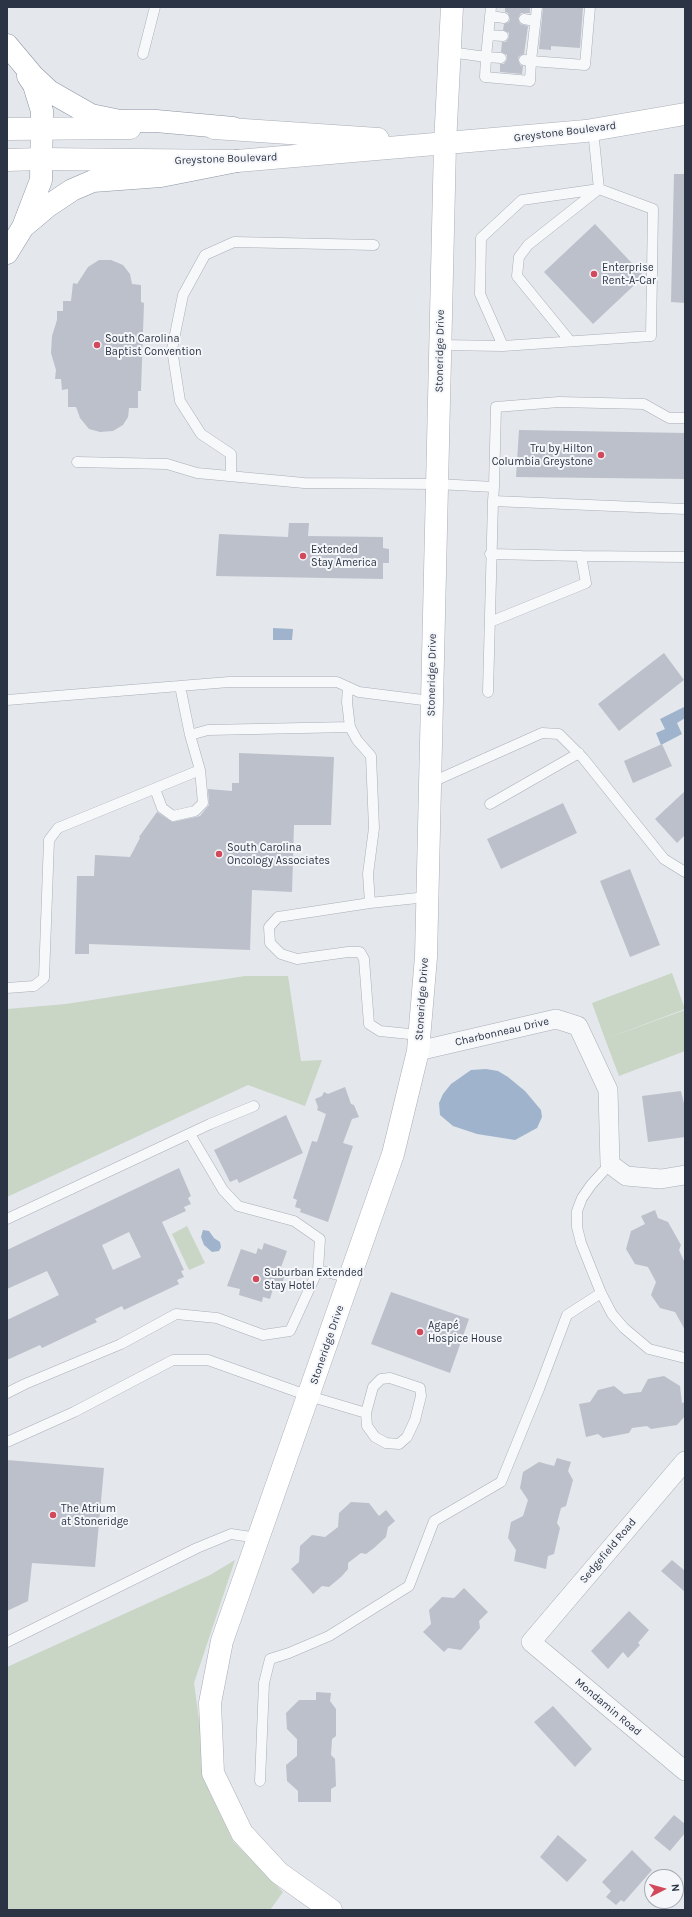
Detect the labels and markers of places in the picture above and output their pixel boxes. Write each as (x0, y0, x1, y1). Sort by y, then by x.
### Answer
place label: Enterprise Rent-A-Car (602, 261, 656, 287)
marker: Enterprise Rent-A-Car (589, 269, 599, 279)
place label: South Carolina Baptist Convention (105, 332, 202, 358)
marker: South Carolina Baptist Convention (92, 340, 102, 350)
place label: Tru by Hilton Columbia Greystone (492, 442, 593, 468)
marker: Tru by Hilton Columbia Greystone (596, 450, 606, 460)
place label: Extended Stay America (311, 543, 377, 569)
marker: Extended Stay America (298, 551, 308, 561)
place label: South Carolina Oncology Associates (227, 841, 330, 867)
marker: South Carolina Oncology Associates (214, 849, 224, 859)
place label: Suburban Extended Stay Hotel (264, 1266, 363, 1292)
marker: Suburban Extended Stay Hotel (251, 1274, 261, 1284)
place label: Agapé Hospice House (428, 1319, 502, 1345)
marker: Agapé Hospice House (415, 1327, 425, 1337)
place label: The Atrium at Stoneridge (61, 1502, 129, 1528)
marker: The Atrium at Stoneridge (48, 1510, 58, 1520)

